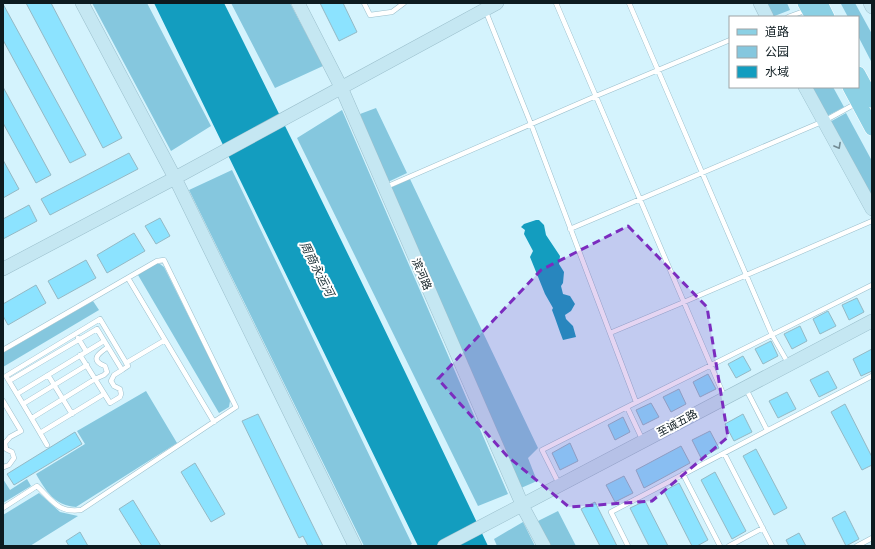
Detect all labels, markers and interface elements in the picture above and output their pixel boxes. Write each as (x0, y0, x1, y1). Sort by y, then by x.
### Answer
legend (729, 16, 859, 88)
text: 道路 (765, 25, 789, 38)
text: 公园 (765, 45, 789, 58)
text: 水域 (765, 65, 789, 78)
one-way arrow (833, 142, 840, 149)
water label: 周商永运河 (298, 239, 338, 300)
street label: 滨河路 (410, 256, 434, 292)
street label: 至诚五路 (655, 407, 699, 439)

